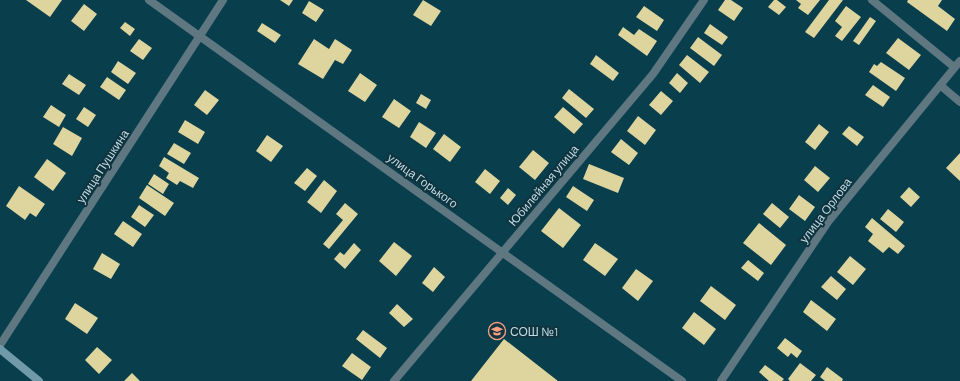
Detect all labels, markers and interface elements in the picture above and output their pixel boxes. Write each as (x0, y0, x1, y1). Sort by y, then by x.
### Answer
street label: улица Пушкина (73, 126, 132, 206)
street label: Юбилейная улица (505, 141, 582, 229)
street label: улица Горького (385, 150, 461, 211)
street label: улица Орлова (796, 174, 855, 246)
school or university icon: СОШ №1 (487, 321, 507, 341)
place label: СОШ №1 (510, 324, 558, 338)

